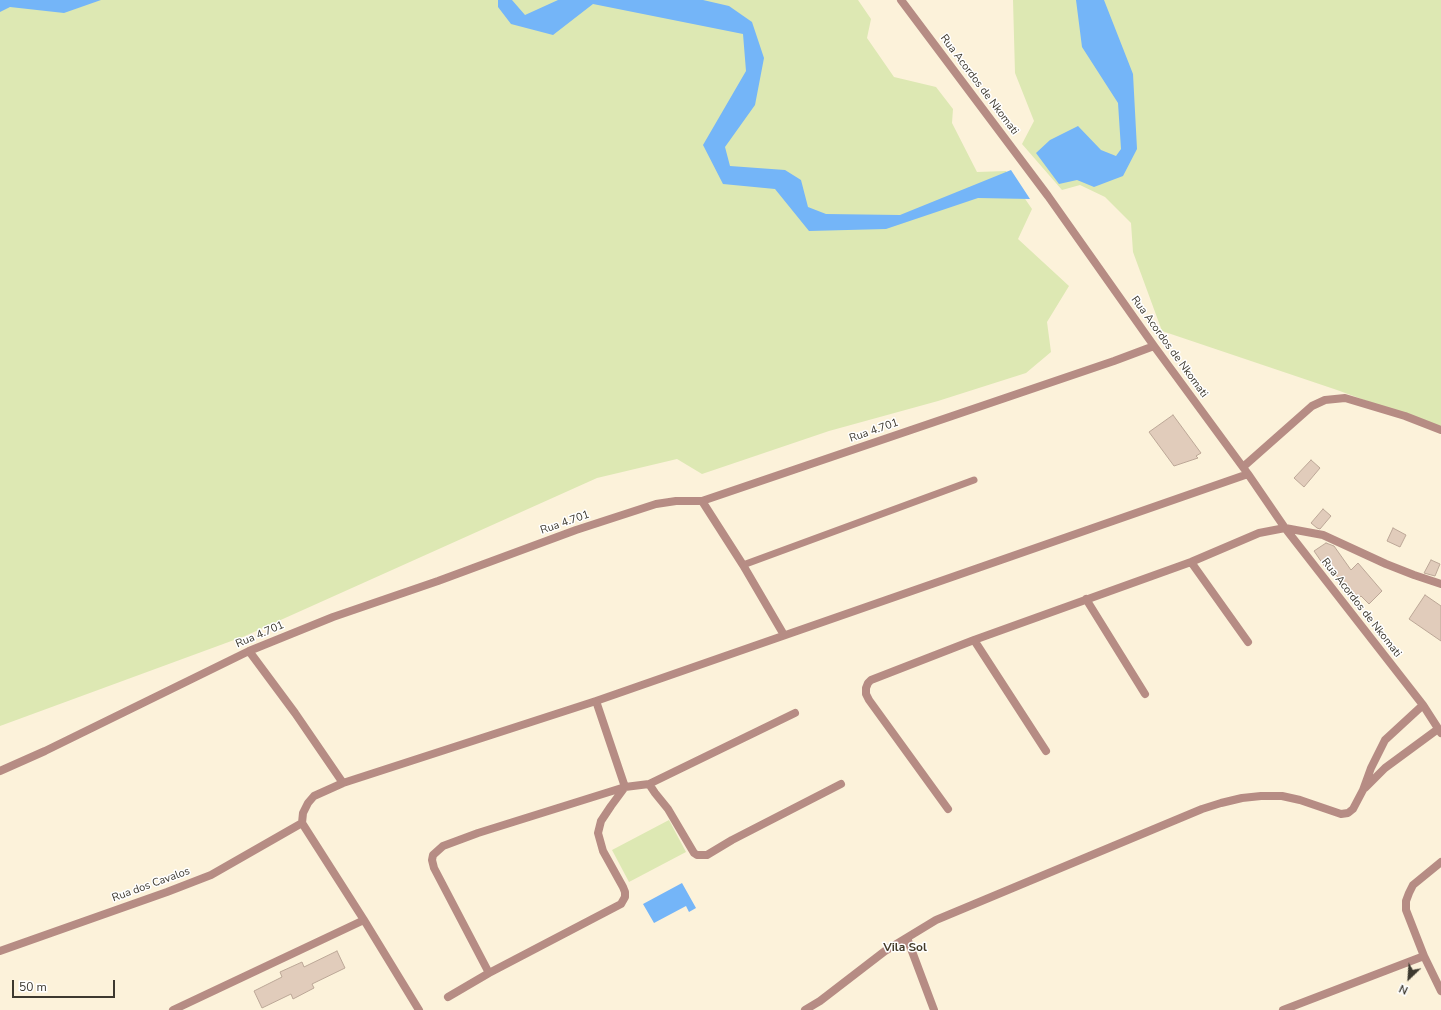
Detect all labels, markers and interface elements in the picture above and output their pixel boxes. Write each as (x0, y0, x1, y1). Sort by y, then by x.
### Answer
street label: Rua Acordos de Nkomati (937, 32, 1021, 138)
street label: Rua Acordos de Nkomati (1128, 294, 1210, 400)
street label: Rua 4.701 (848, 416, 900, 446)
street label: Rua 4.701 (539, 508, 591, 538)
street label: Rua Acordos de Nkomati (1318, 556, 1404, 660)
street label: Rua 4.701 (234, 619, 286, 651)
street label: Rua dos Cavalos (110, 865, 192, 905)
district label: Vila Sol (883, 941, 927, 955)
north arrow (1389, 958, 1429, 998)
scale bar (14, 972, 117, 998)
text: 50 m (19, 979, 47, 995)
text: N (1397, 981, 1411, 998)

